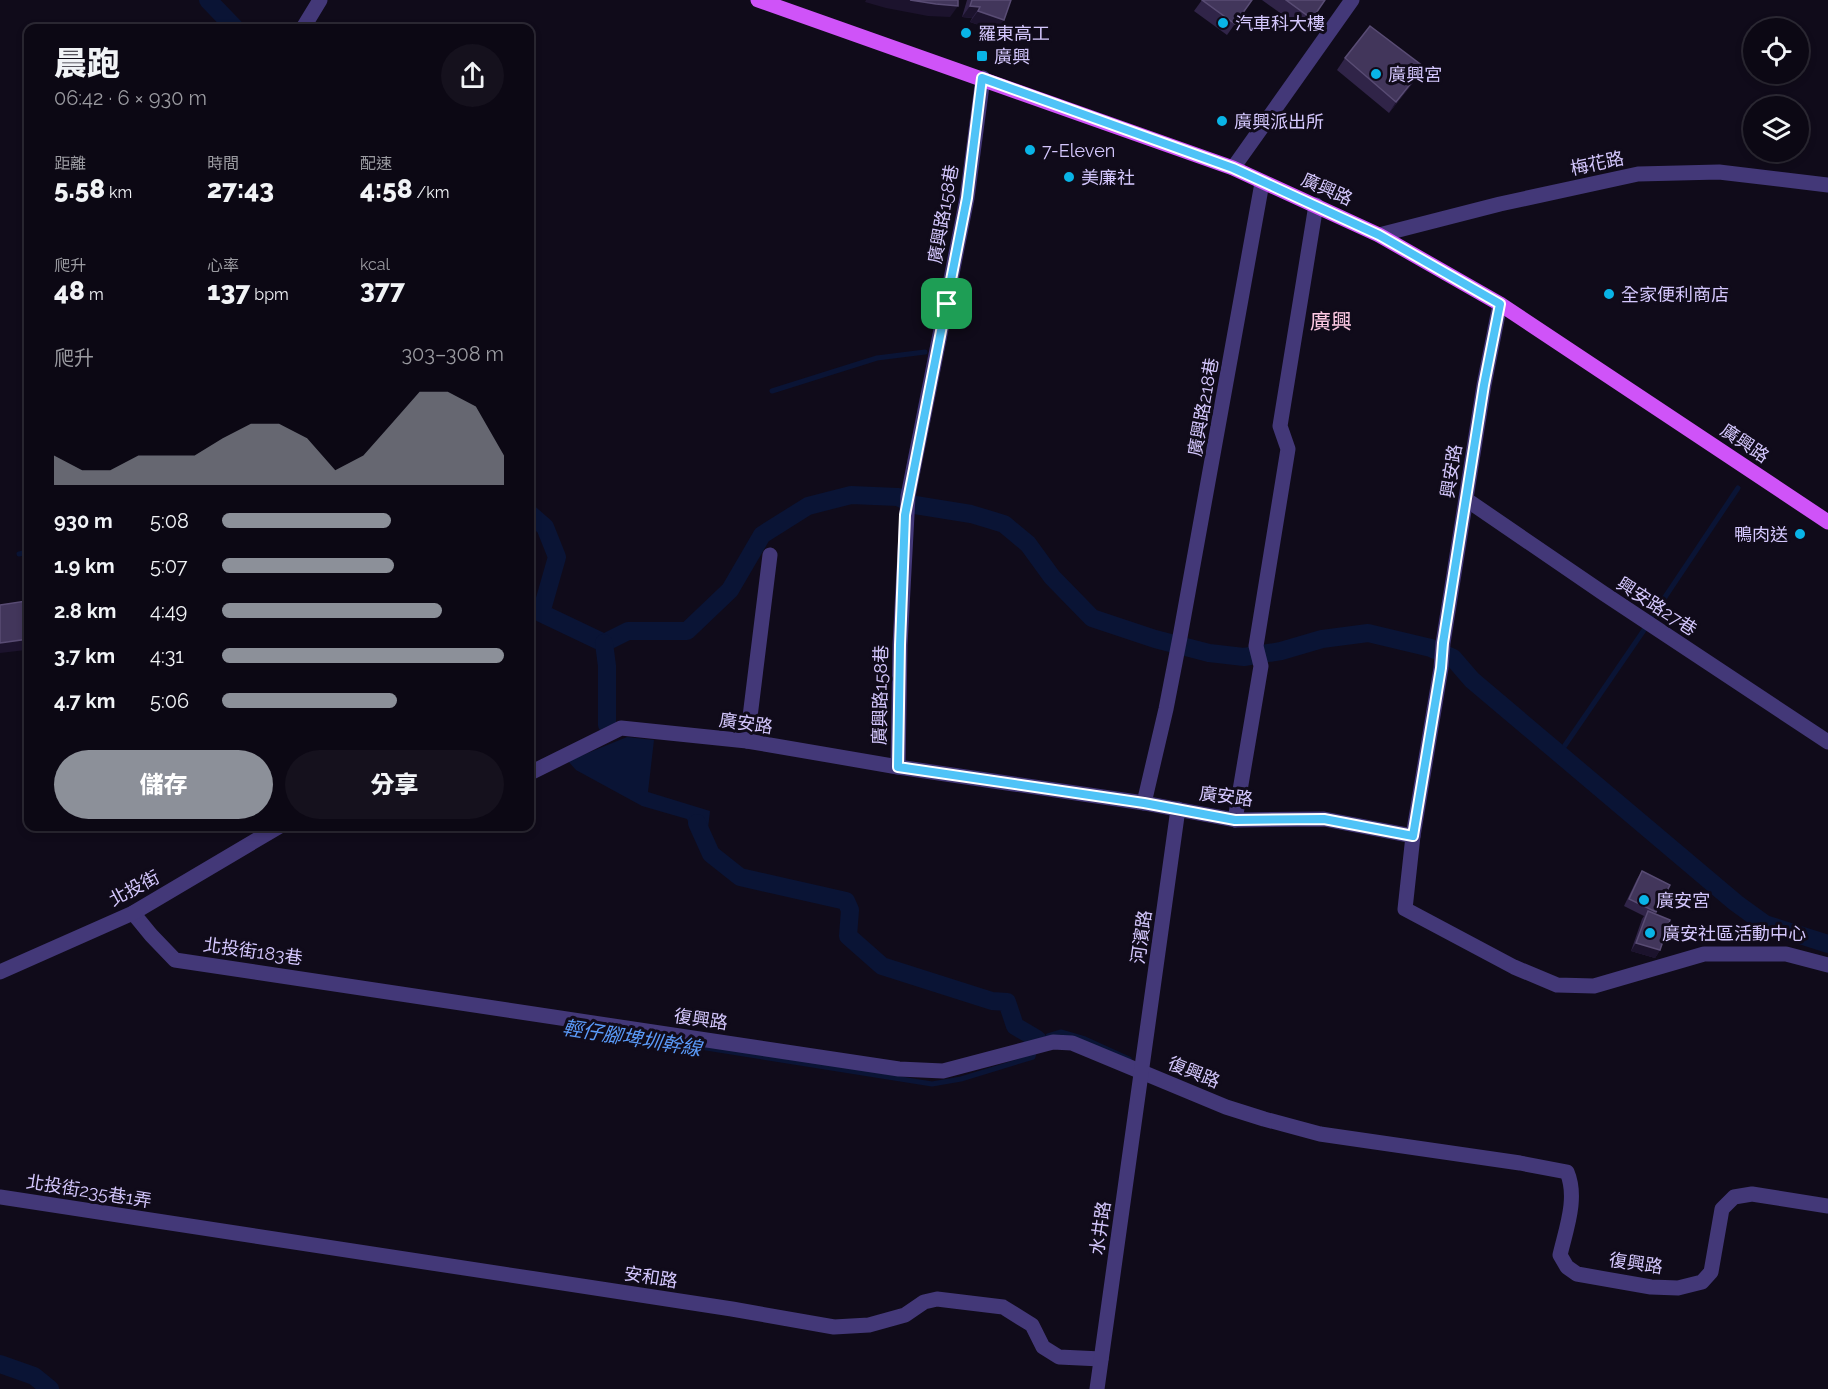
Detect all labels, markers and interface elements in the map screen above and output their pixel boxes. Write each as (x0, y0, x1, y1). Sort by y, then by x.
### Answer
place label: 汽車科大樓 (1235, 13, 1325, 34)
marker: 汽車科大樓 (1216, 16, 1230, 30)
map controls (1743, 18, 1809, 162)
button: locate (1743, 18, 1809, 84)
place label: 羅東高工 (978, 23, 1050, 44)
marker: 羅東高工 (959, 26, 973, 40)
text: 晨跑 (54, 44, 120, 83)
button: share (441, 44, 504, 107)
place label: 廣興 (994, 46, 1030, 67)
marker: 廣興 (975, 49, 989, 63)
place label: 廣興宮 (1388, 64, 1442, 85)
marker: 廣興宮 (1369, 67, 1383, 81)
text: 06:42 · 6 × 930 m (54, 86, 207, 110)
button: layers (1743, 96, 1809, 162)
place label: 廣興派出所 (1234, 111, 1324, 132)
marker: 廣興派出所 (1215, 114, 1229, 128)
place label: 7-Eleven (1042, 140, 1115, 161)
marker: 7-Eleven (1023, 143, 1037, 157)
street label: 梅花路 (1568, 147, 1626, 179)
text: 距離 (54, 154, 86, 173)
text: 時間 (207, 154, 239, 173)
text: 配速 (360, 154, 392, 173)
street label: 廣興路158巷 (924, 163, 962, 265)
place label: 美廉社 (1081, 167, 1135, 188)
street label: 廣興路 (1298, 168, 1356, 210)
marker: 美廉社 (1062, 170, 1076, 184)
text: 5.58 (54, 174, 105, 204)
text: 27:43 (207, 174, 274, 204)
text: 4:58 (360, 174, 412, 204)
text: km (105, 183, 132, 202)
text: /km (412, 183, 449, 202)
text: kcal (360, 255, 390, 274)
text: 爬升 (54, 256, 86, 275)
text: 心率 (207, 256, 239, 275)
text: 377 (360, 274, 405, 304)
text: 48 (54, 276, 85, 306)
text: 137 (207, 276, 250, 306)
pin (921, 278, 972, 329)
place label: 全家便利商店 (1621, 284, 1729, 305)
text: m (85, 285, 104, 304)
text: bpm (250, 285, 289, 304)
icon: arrive (930, 287, 963, 320)
marker: 全家便利商店 (1602, 287, 1616, 301)
district label: 廣興 (1310, 309, 1352, 334)
text: 303–308 m (401, 342, 504, 366)
text: 爬升 (54, 346, 94, 370)
street label: 廣興路218巷 (1184, 356, 1222, 458)
street label: 廣興路 (1717, 419, 1773, 467)
street label: 興安路 (1436, 443, 1466, 499)
text: 930 m (54, 509, 113, 533)
text: 5:08 (150, 509, 189, 533)
place label: 鴨肉送 (1734, 524, 1788, 545)
marker: 鴨肉送 (1793, 527, 1807, 541)
text: 1.9 km (54, 554, 115, 578)
text: 5:07 (150, 554, 187, 578)
street label: 興安路27巷 (1613, 572, 1701, 640)
text: 2.8 km (54, 599, 116, 623)
text: 4:49 (150, 599, 187, 623)
text: 3.7 km (54, 644, 115, 668)
text: 4:31 (150, 644, 184, 668)
street label: 廣興路158巷 (869, 645, 891, 745)
text: 4.7 km (54, 689, 115, 713)
text: 5:06 (150, 689, 189, 713)
street label: 廣安路 (718, 709, 774, 737)
button: 儲存 (54, 750, 273, 819)
button: 分享 (285, 750, 504, 819)
street label: 廣安路 (1198, 782, 1254, 810)
street label: 北投街 (105, 866, 163, 910)
place label: 廣安宮 (1656, 890, 1710, 911)
marker: 廣安宮 (1637, 893, 1651, 907)
street label: 河濱路 (1127, 909, 1155, 965)
place label: 廣安社區活動中心 (1662, 923, 1806, 944)
marker: 廣安社區活動中心 (1643, 926, 1657, 940)
street label: 北投街183巷 (202, 934, 304, 968)
street label: 復興路 (673, 1005, 729, 1033)
water label: 輕仔腳埤圳幹線 (561, 1015, 705, 1061)
street label: 復興路 (1165, 1052, 1223, 1092)
street label: 北投街235巷1弄 (25, 1171, 153, 1211)
street label: 水井路 (1086, 1200, 1114, 1256)
street label: 復興路 (1608, 1249, 1664, 1277)
street label: 安和路 (623, 1262, 679, 1292)

